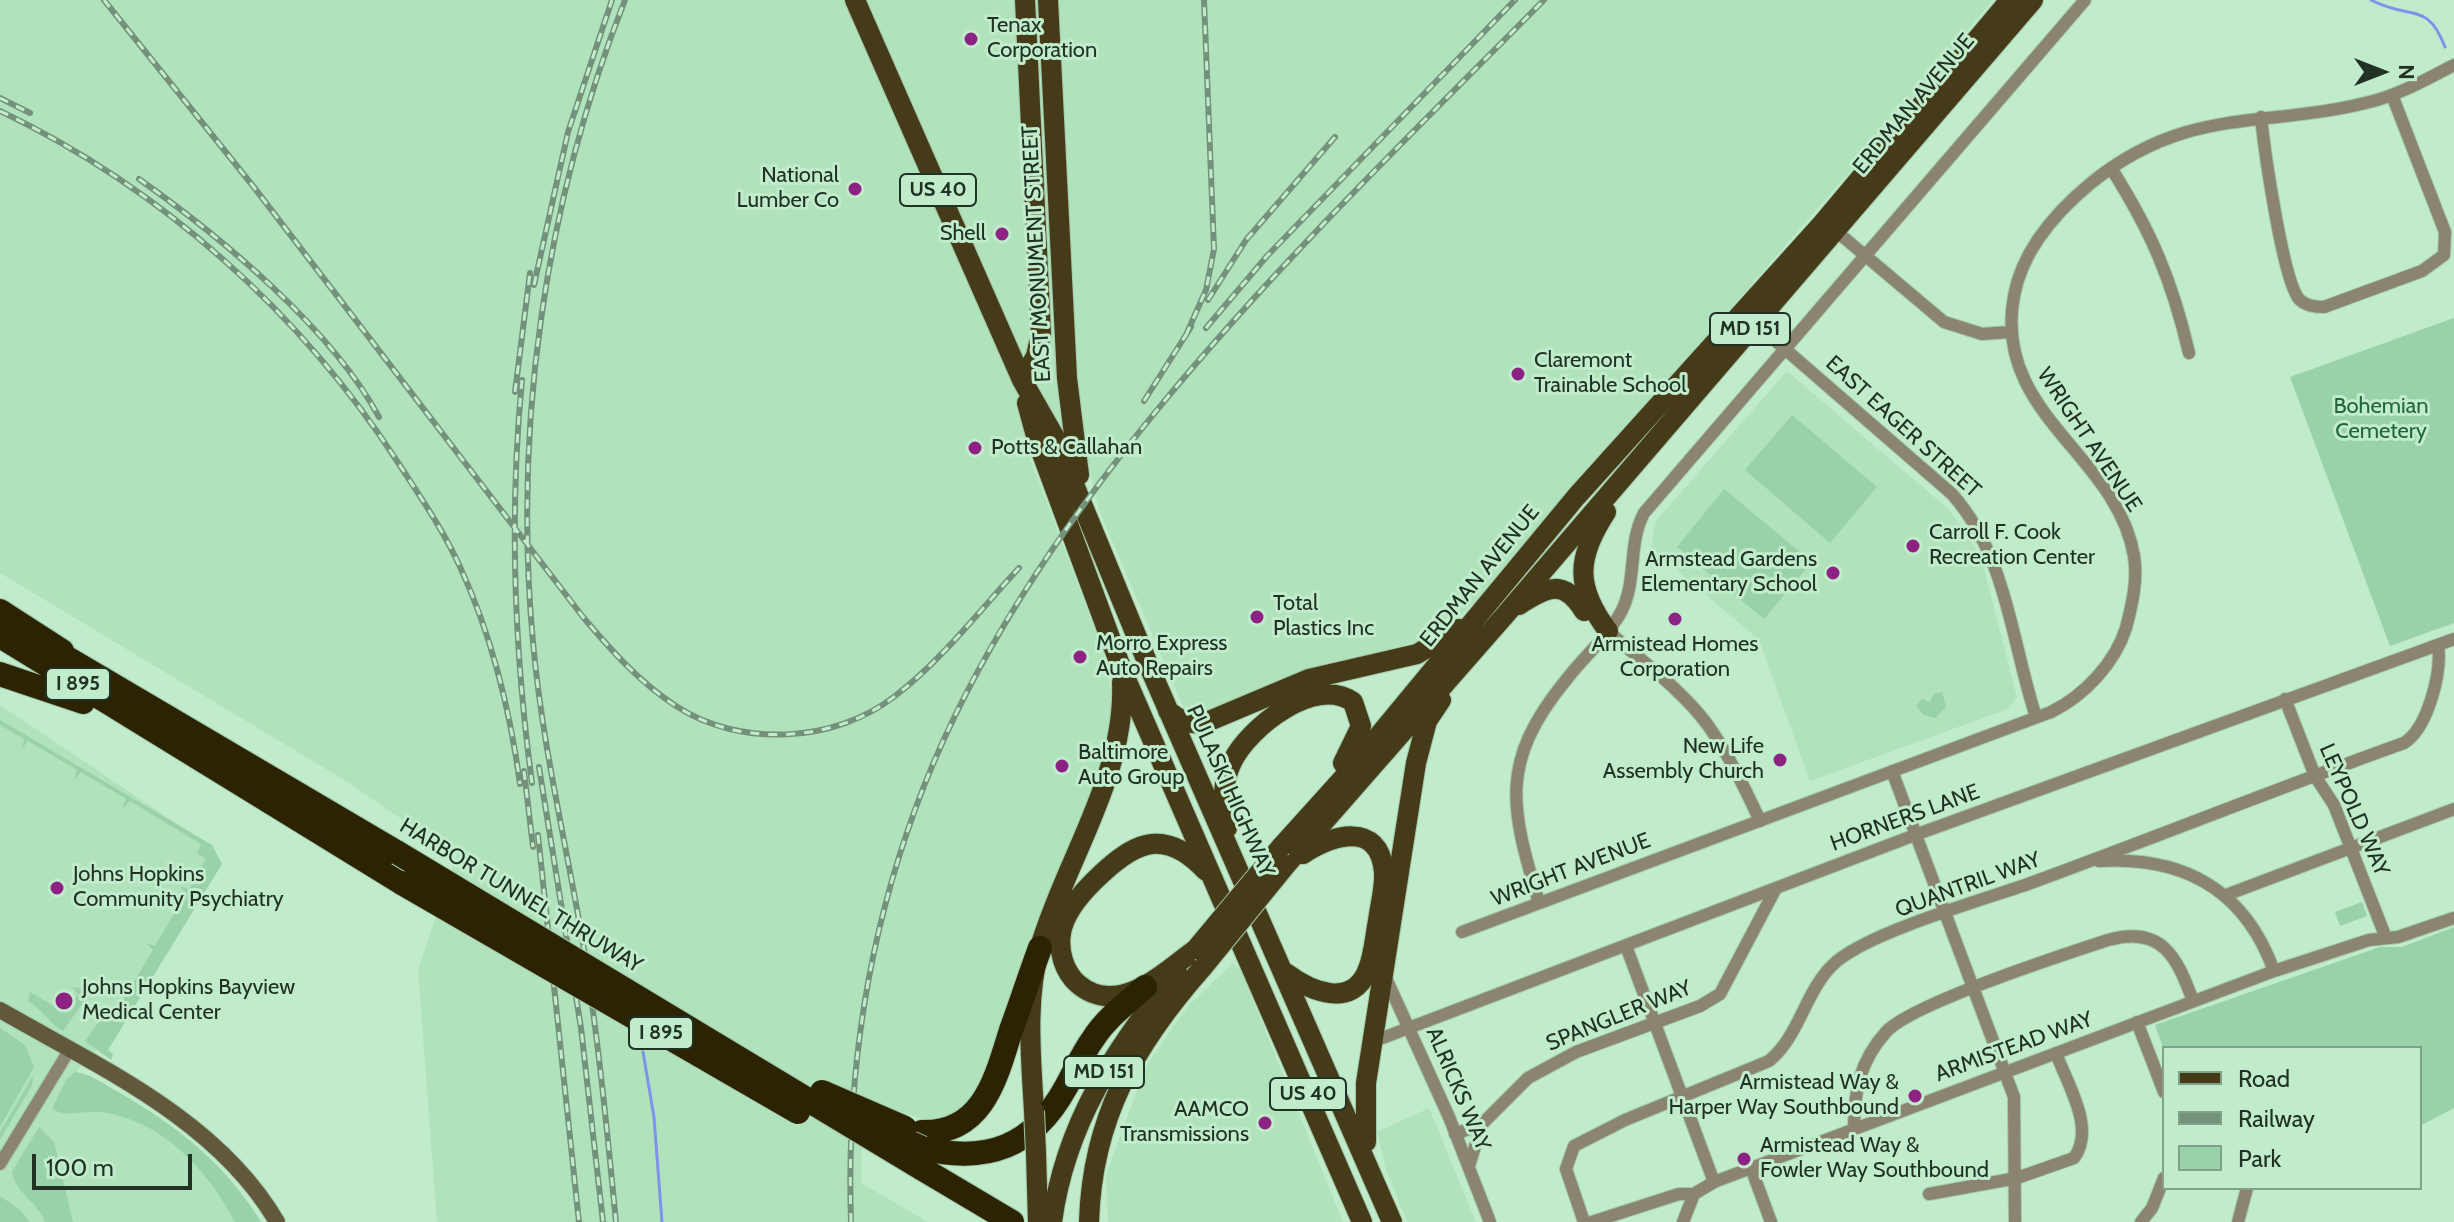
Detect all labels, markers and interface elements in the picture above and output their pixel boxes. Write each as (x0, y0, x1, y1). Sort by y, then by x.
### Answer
place label: Tenax Corporation (987, 13, 1097, 64)
street label: ERDMAN AVENUE (1848, 29, 1980, 179)
marker: Tenax Corporation (962, 30, 980, 48)
north arrow (2342, 32, 2422, 112)
text: N (2393, 64, 2420, 80)
street label: EAST MONUMENT STREET (1017, 125, 1057, 383)
place label: National Lumber Co (737, 163, 839, 214)
road number: US 40 (900, 174, 976, 206)
marker: National Lumber Co (846, 180, 864, 198)
place label: Shell (940, 221, 986, 247)
marker: Shell (993, 225, 1011, 243)
road number: MD 151 (1710, 313, 1790, 345)
place label: Claremont Trainable School (1534, 348, 1686, 400)
street label: EAST EAGER STREET (1820, 350, 1986, 504)
street label: WRIGHT AVENUE (2031, 363, 2147, 517)
marker: Claremont Trainable School (1509, 365, 1527, 383)
park label: Bohemian Cemetery (2333, 394, 2429, 446)
place label: Potts & Callahan (991, 435, 1142, 461)
marker: Potts & Callahan (966, 439, 984, 457)
street label: ERDMAN AVENUE (1415, 500, 1545, 652)
place label: Carroll F. Cook Recreation Center (1929, 520, 2095, 572)
marker: Carroll F. Cook Recreation Center (1904, 537, 1922, 555)
place label: Armstead Gardens Elementary School (1641, 547, 1817, 598)
marker: Armstead Gardens Elementary School (1824, 564, 1842, 582)
place label: Total Plastics Inc (1273, 591, 1374, 642)
marker: Total Plastics Inc (1248, 608, 1266, 626)
marker: Armistead Homes Corporation (1666, 610, 1684, 628)
place label: Morro Express Auto Repairs (1096, 631, 1227, 682)
place label: Armistead Homes Corporation (1592, 632, 1758, 684)
marker: Morro Express Auto Repairs (1071, 648, 1089, 666)
road number: I 895 (46, 668, 110, 700)
street label: PULASKI HIGHWAY (1180, 701, 1280, 881)
place label: New Life Assembly Church (1603, 734, 1764, 786)
place label: Baltimore Auto Group (1078, 740, 1184, 792)
street label: LEYPOLD WAY (2313, 740, 2395, 880)
marker: New Life Assembly Church (1771, 751, 1789, 769)
marker: Baltimore Auto Group (1053, 757, 1071, 775)
street label: HORNERS LANE (1827, 779, 1983, 857)
street label: HARBOR TUNNEL THRUWAY (395, 813, 647, 979)
street label: WRIGHT AVENUE (1488, 828, 1654, 912)
street label: QUANTRIL WAY (1892, 846, 2044, 924)
place label: Johns Hopkins Community Psychiatry (73, 862, 284, 914)
marker: Johns Hopkins Community Psychiatry (48, 879, 66, 897)
place label: Johns Hopkins Bayview Medical Center (82, 975, 295, 1026)
street label: SPANGLER WAY (1542, 975, 1696, 1057)
marker: Johns Hopkins Bayview Medical Center (53, 990, 75, 1012)
street label: ARMISTEAD WAY (1931, 1006, 2097, 1088)
road number: I 895 (629, 1017, 693, 1049)
street label: ALRICKS WAY (1420, 1023, 1496, 1155)
legend (2162, 1046, 2422, 1190)
road number: MD 151 (1064, 1056, 1144, 1088)
text: Road (2238, 1064, 2290, 1093)
place label: Armistead Way & Harper Way Southbound (1668, 1070, 1899, 1122)
road number: US 40 (1270, 1078, 1346, 1110)
marker: Armistead Way & Harper Way Southbound (1906, 1087, 1924, 1105)
place label: AAMCO Transmissions (1120, 1097, 1249, 1148)
text: Railway (2238, 1104, 2315, 1133)
marker: AAMCO Transmissions (1256, 1114, 1274, 1132)
place label: Armistead Way & Fowler Way Southbound (1760, 1133, 1989, 1184)
scale bar (36, 1138, 196, 1188)
text: Park (2238, 1144, 2281, 1173)
marker: Armistead Way & Fowler Way Southbound (1735, 1150, 1753, 1168)
text: 100 m (46, 1153, 114, 1182)

